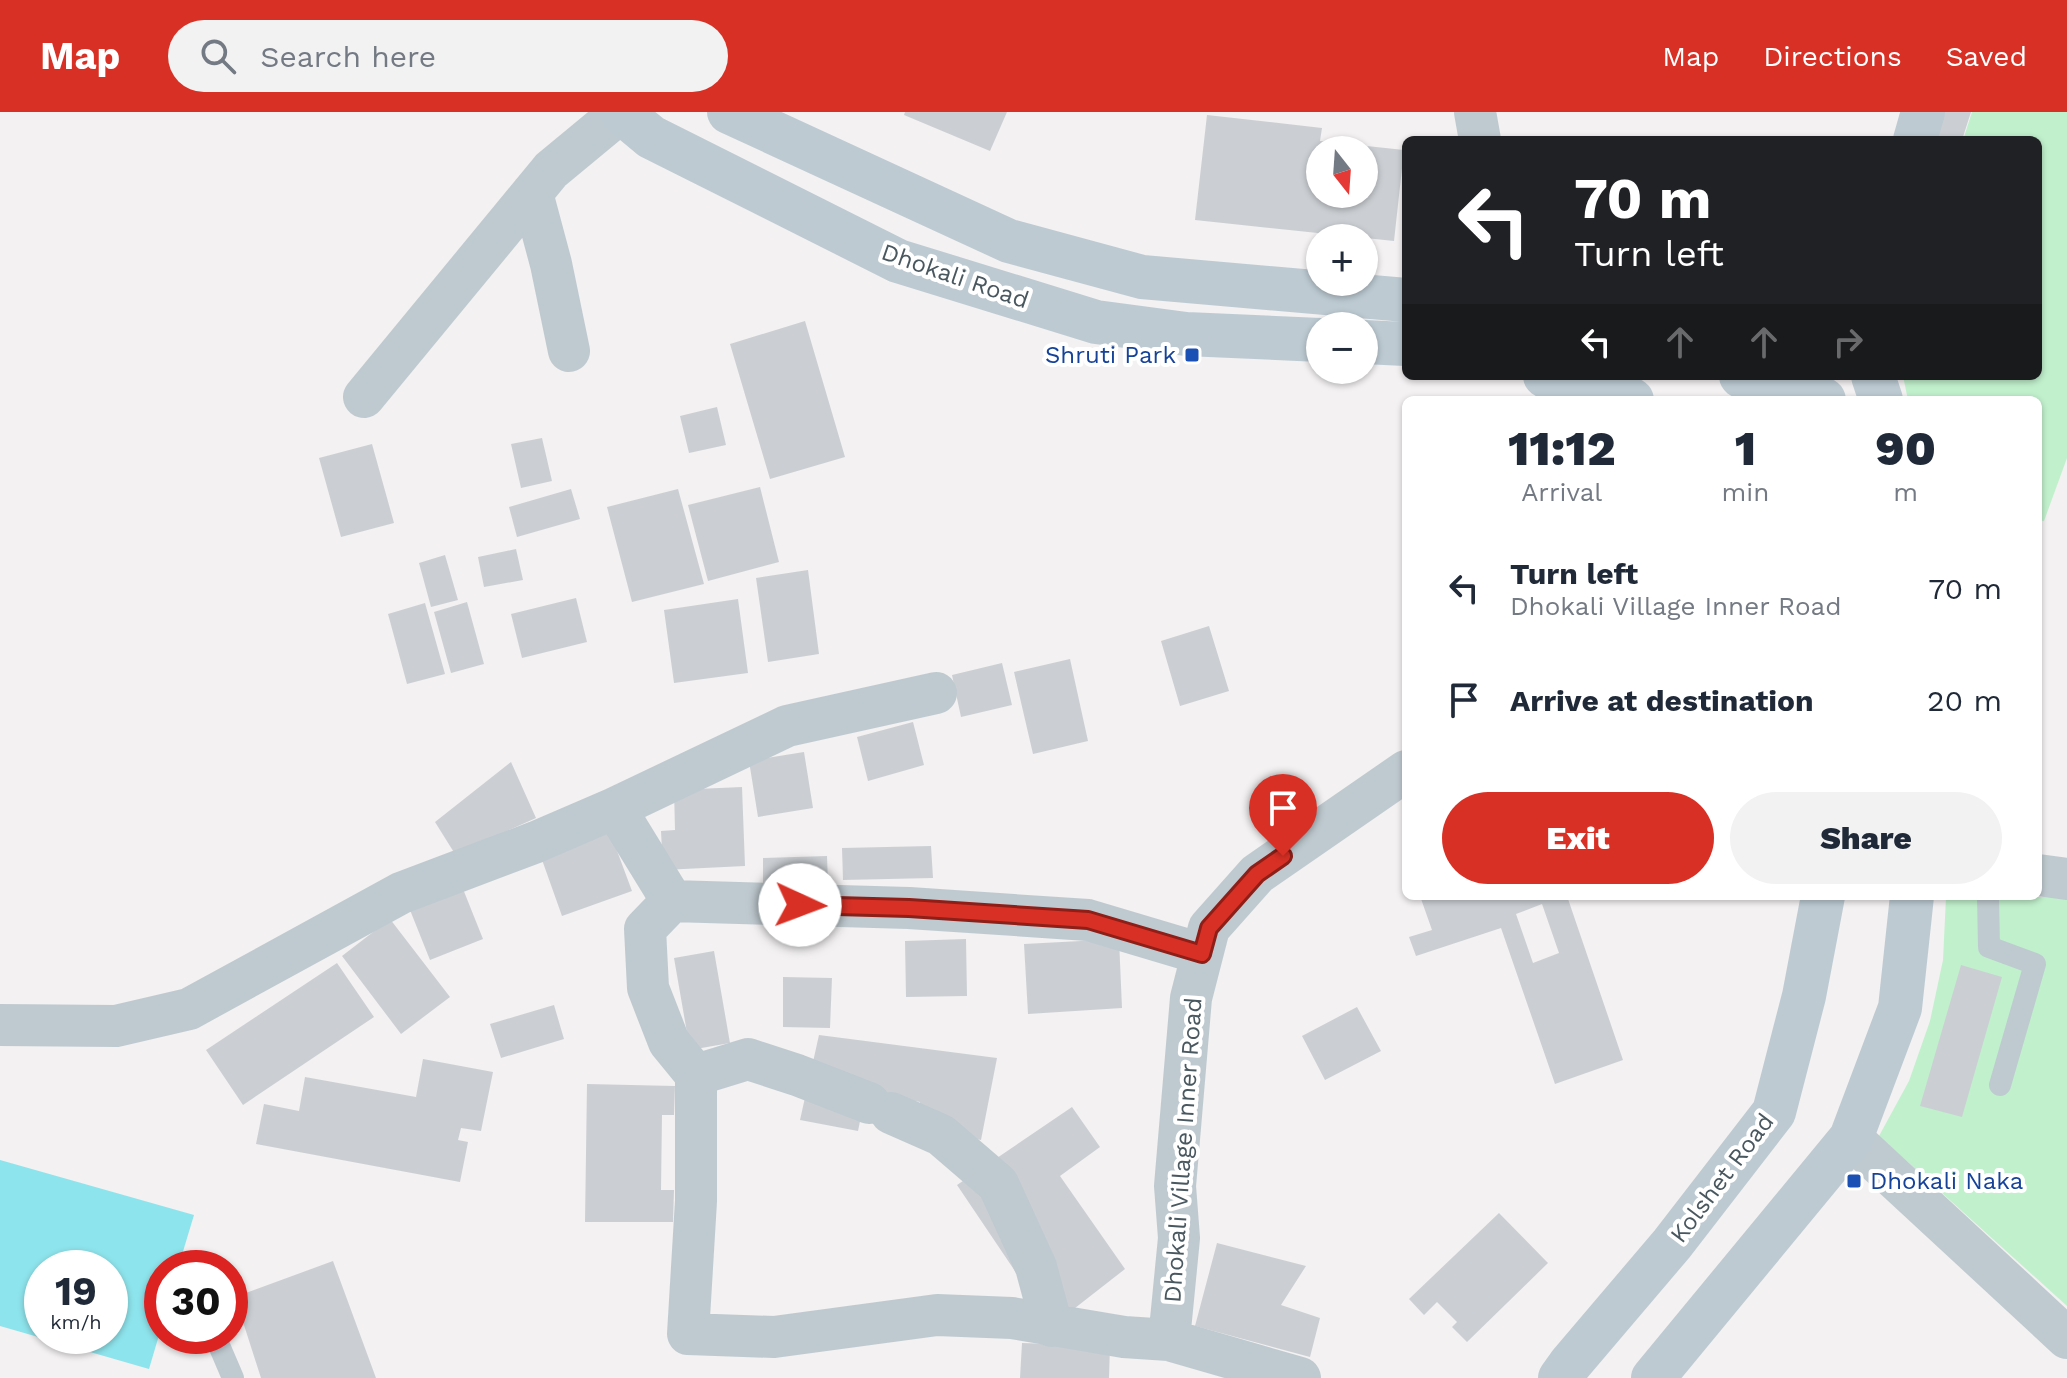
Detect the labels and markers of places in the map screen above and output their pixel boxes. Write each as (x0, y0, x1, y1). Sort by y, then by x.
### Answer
place label: Shruti Park (1045, 341, 1176, 369)
marker: Shruti Park (1183, 346, 1201, 364)
pin (1249, 774, 1317, 856)
place label: Dhokali Naka (1870, 1167, 2023, 1195)
marker: Dhokali Naka (1845, 1172, 1863, 1190)

